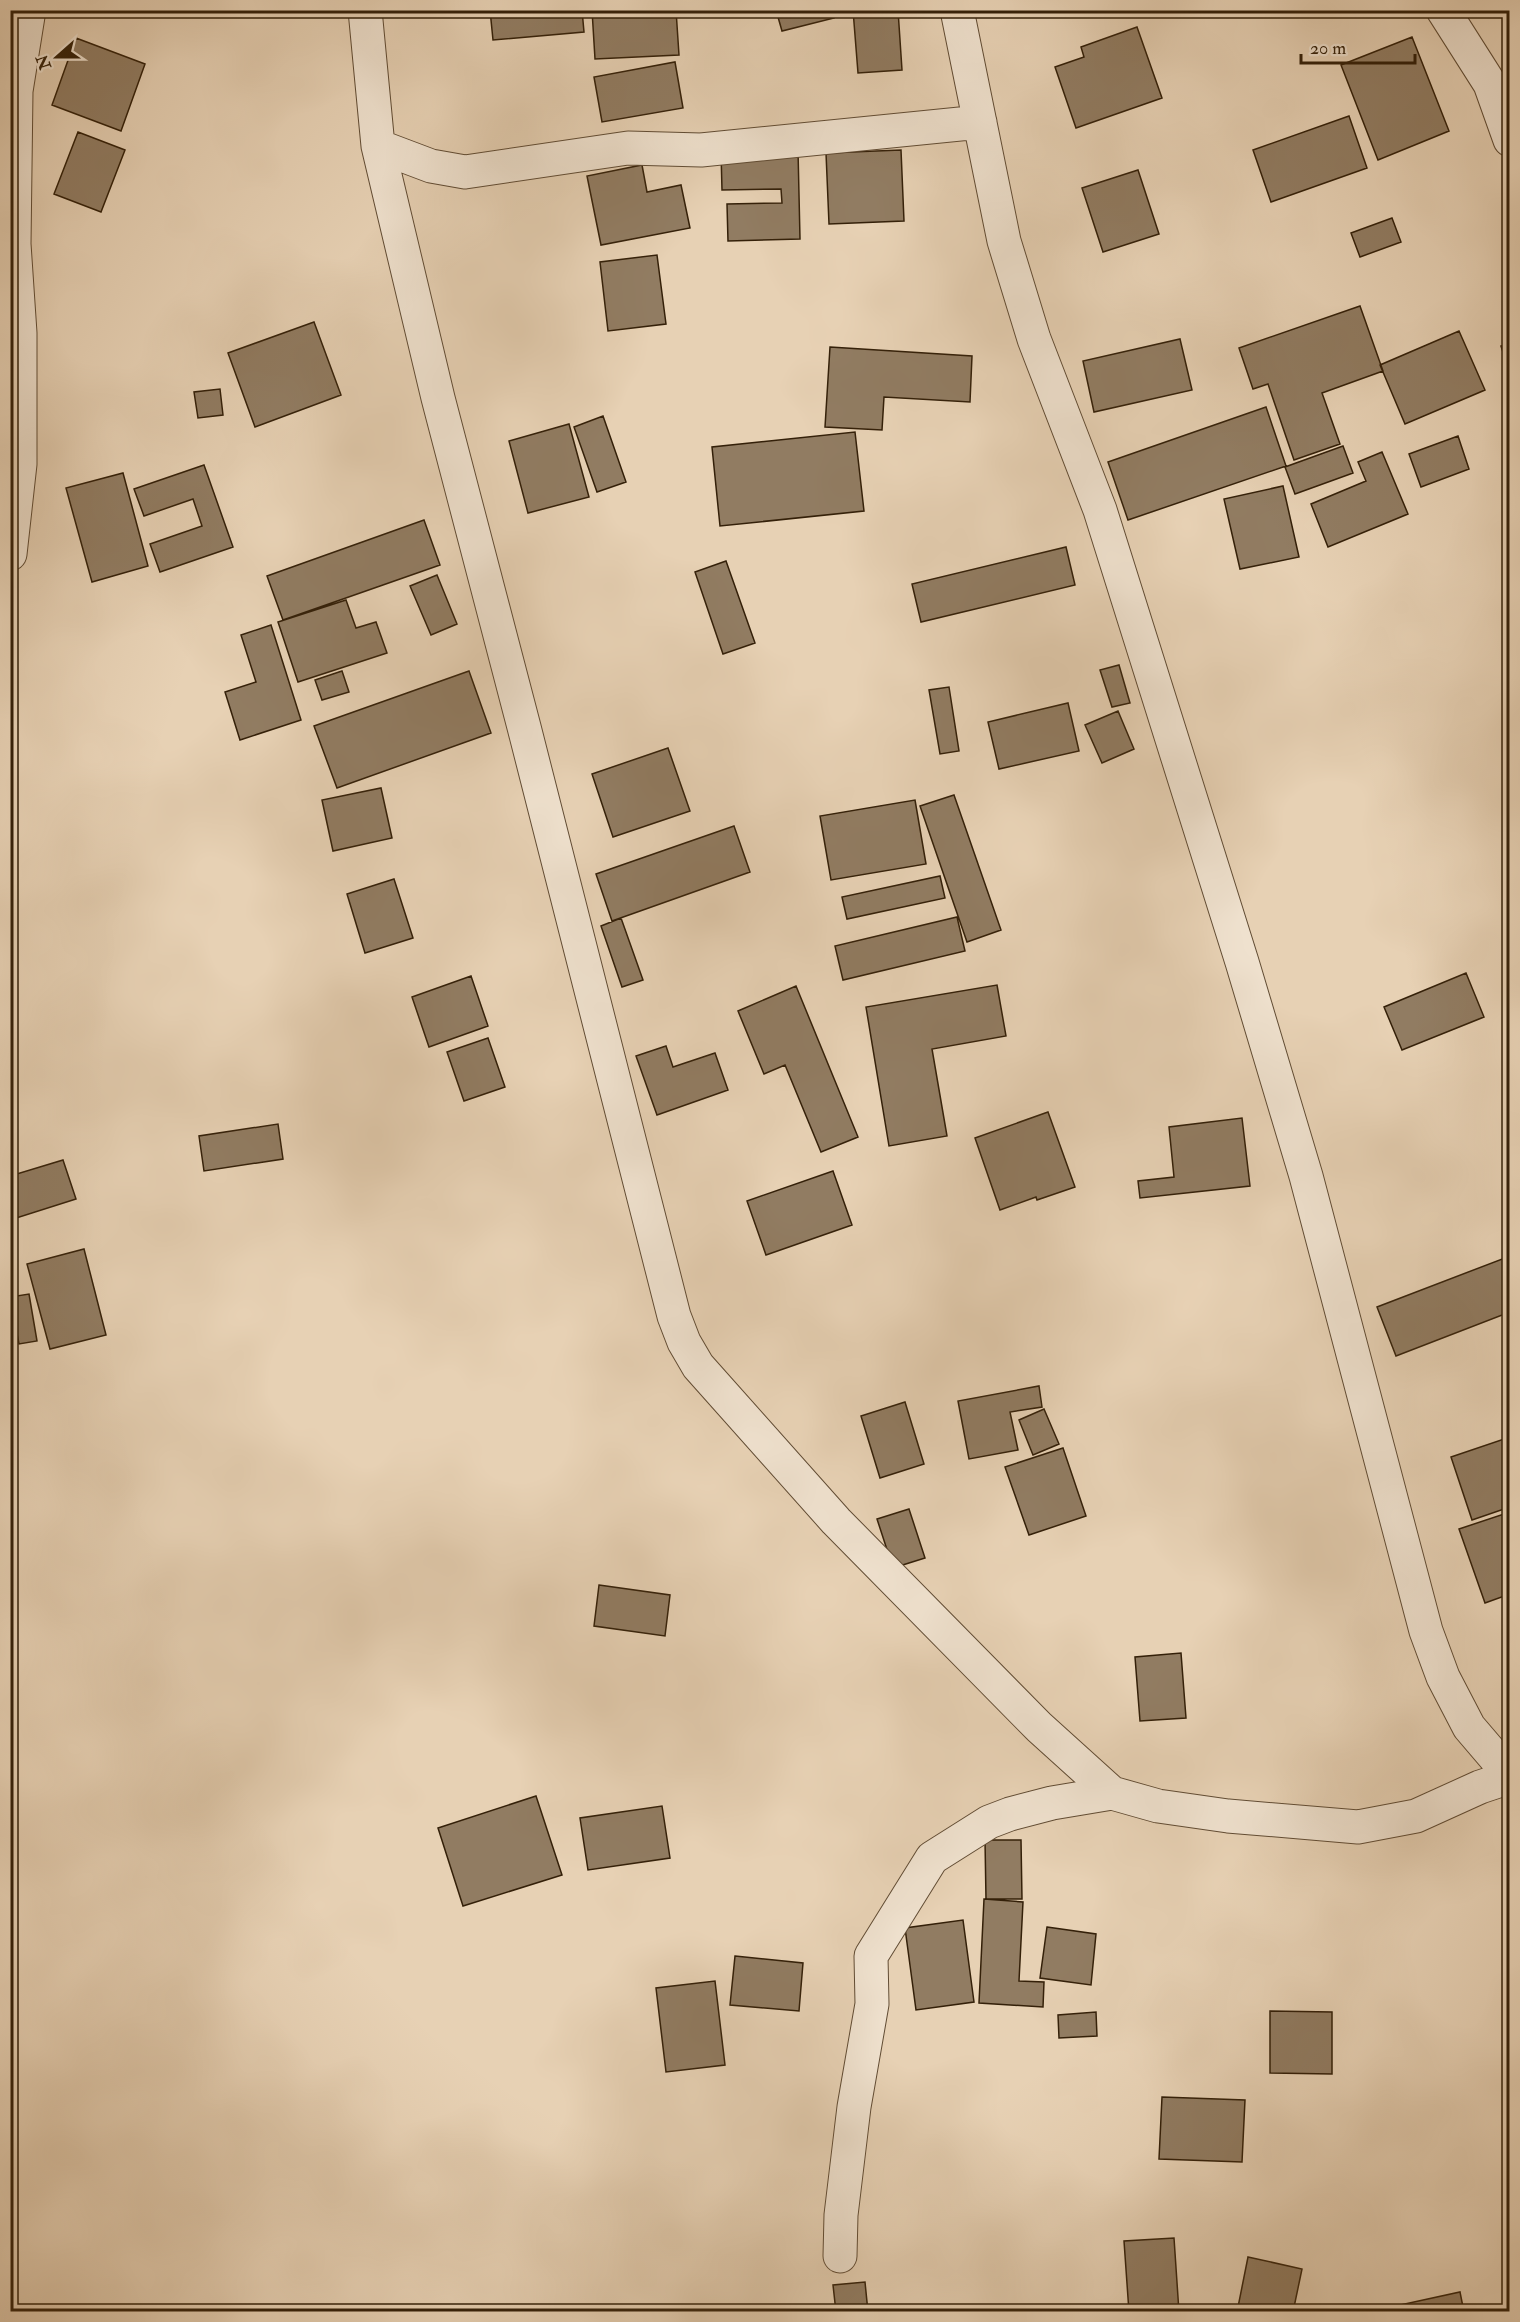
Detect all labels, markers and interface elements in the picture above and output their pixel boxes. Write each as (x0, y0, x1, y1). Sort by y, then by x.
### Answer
north arrow (27, 27, 87, 87)
scale bar (1301, 27, 1415, 65)
text: 20 m (1310, 37, 1346, 60)
text: N (32, 51, 56, 73)

